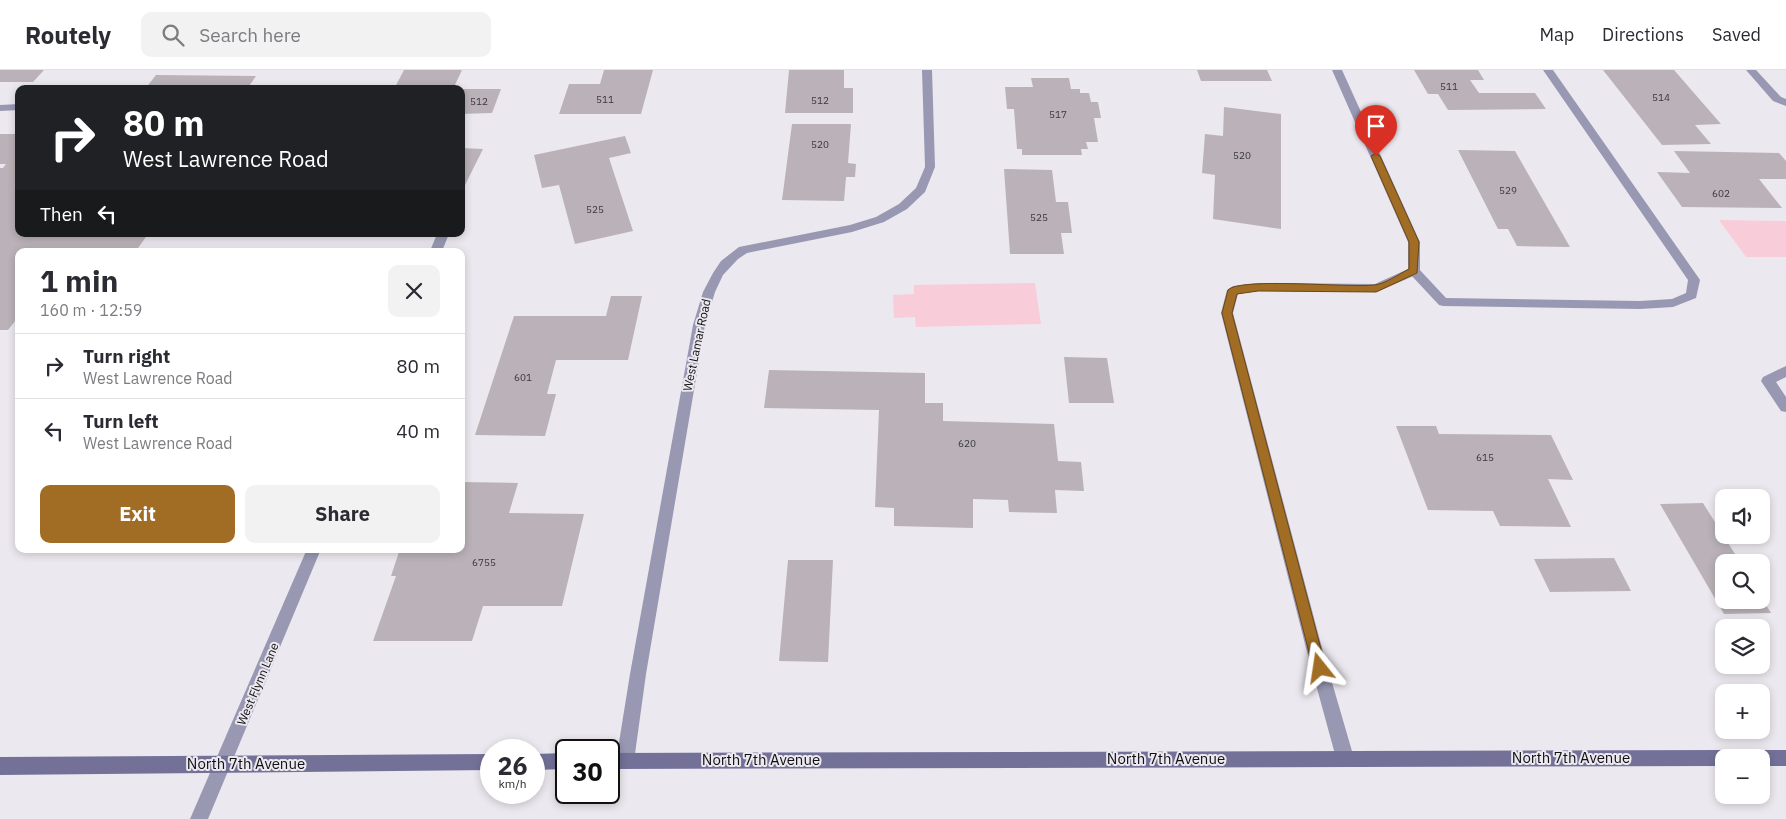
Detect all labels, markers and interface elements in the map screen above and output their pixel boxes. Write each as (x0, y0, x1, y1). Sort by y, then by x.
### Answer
search box (141, 12, 491, 57)
text: Routely (25, 19, 111, 51)
icon: search (159, 21, 187, 49)
text: Search here (199, 23, 301, 47)
text: Map (1539, 23, 1574, 46)
text: Directions (1602, 23, 1684, 46)
text: Saved (1712, 23, 1761, 46)
house number: 511 (1440, 80, 1458, 93)
house number: 514 (1652, 91, 1670, 104)
house number: 511 (596, 93, 614, 106)
house number: 512 (811, 94, 829, 107)
house number: 512 (470, 95, 488, 108)
text: 80 m (123, 100, 205, 146)
icon: right (40, 105, 105, 170)
pin (1355, 105, 1397, 156)
house number: 517 (1049, 108, 1067, 121)
icon: arrive (1362, 112, 1390, 140)
house number: 520 (811, 138, 829, 151)
text: West Lawrence Road (123, 144, 329, 173)
house number: 520 (1233, 149, 1251, 162)
house number: 529 (1499, 184, 1517, 197)
house number: 602 (1712, 187, 1730, 200)
icon: left (93, 200, 121, 228)
text: Then (40, 202, 83, 226)
house number: 525 (586, 203, 604, 216)
house number: 525 (1030, 211, 1048, 224)
text: 1 min (40, 261, 118, 300)
button: close (388, 265, 440, 317)
street label: West Lamar Road (679, 297, 714, 392)
text: 160 m · 12:59 (40, 300, 142, 320)
text: Turn right (83, 344, 170, 368)
icon: right (40, 352, 68, 380)
text: 80 m (396, 354, 440, 378)
text: West Lawrence Road (83, 368, 233, 388)
house number: 601 (514, 371, 532, 384)
text: Turn left (83, 409, 159, 433)
icon: left (40, 417, 68, 445)
text: 40 m (396, 419, 440, 443)
text: West Lawrence Road (83, 433, 233, 453)
house number: 620 (958, 437, 976, 450)
house number: 615 (1476, 451, 1494, 464)
button: Exit (40, 485, 235, 543)
button: Share (245, 485, 440, 543)
map controls (1715, 489, 1770, 804)
button: sound (1715, 489, 1770, 544)
button: search (1715, 554, 1770, 609)
house number: 6755 (472, 556, 496, 569)
button: layers (1715, 619, 1770, 674)
street label: West Flynn Lane (233, 640, 282, 727)
position arrow (1293, 641, 1345, 693)
button: + (1715, 684, 1770, 739)
speed limit sign: 30 (555, 739, 620, 804)
street label: North 7th Avenue (1512, 748, 1630, 767)
text: 26 (497, 749, 528, 782)
street label: North 7th Avenue (1107, 749, 1225, 768)
button: − (1715, 749, 1770, 804)
street label: North 7th Avenue (702, 750, 820, 769)
street label: North 7th Avenue (187, 754, 305, 773)
text: km/h (498, 776, 527, 791)

